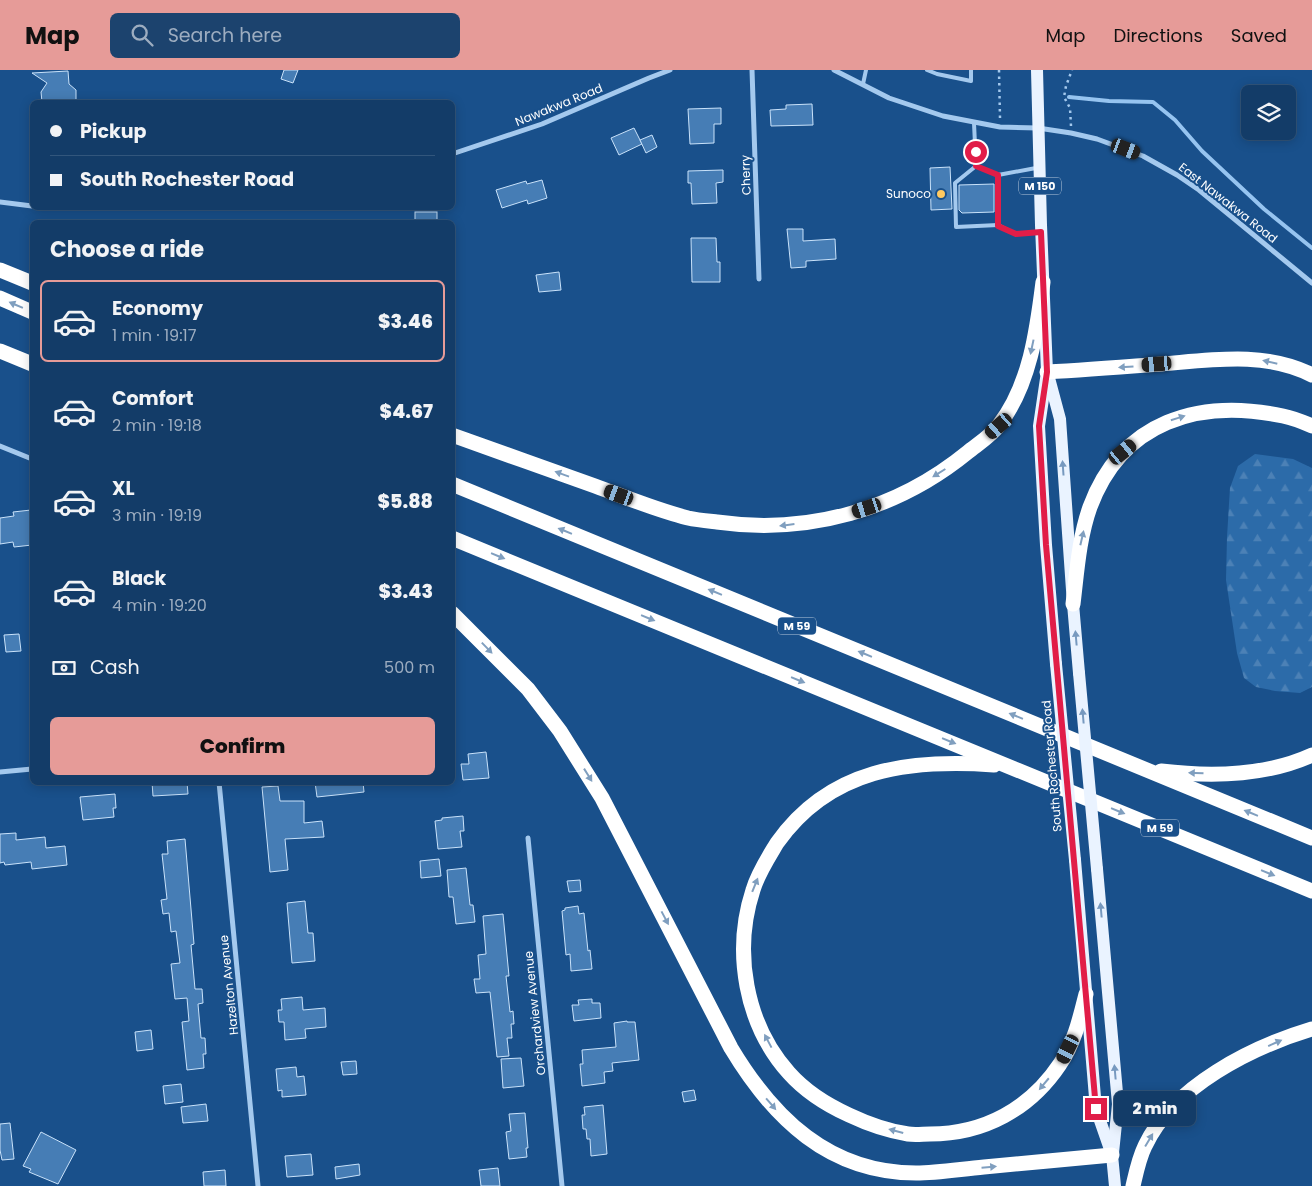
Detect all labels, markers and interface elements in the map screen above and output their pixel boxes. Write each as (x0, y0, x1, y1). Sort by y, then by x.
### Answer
search box (110, 13, 460, 58)
text: Map (25, 19, 80, 52)
icon: search (128, 21, 156, 49)
text: Search here (168, 22, 282, 49)
text: Map (1046, 23, 1085, 48)
text: Directions (1113, 23, 1203, 48)
text: Saved (1231, 23, 1287, 48)
street label: Nawakwa Road (512, 79, 605, 130)
map controls (1241, 85, 1296, 140)
button: layers (1241, 85, 1296, 140)
text: Pickup (80, 118, 146, 145)
car (1109, 137, 1142, 161)
route start (965, 141, 987, 163)
street label: Cherry (736, 154, 755, 195)
street label: East Nawakwa Road (1175, 159, 1281, 247)
text: South Rochester Road (80, 166, 294, 193)
road number: M 150 (1019, 178, 1061, 194)
place label: Sunoco (886, 185, 931, 202)
marker: Sunoco (935, 188, 947, 200)
text: Choose a ride (50, 234, 204, 265)
text: Economy (112, 295, 203, 322)
icon: car (52, 299, 97, 344)
one-way arrow (9, 300, 23, 308)
text: $3.46 (378, 308, 433, 335)
text: 1 min · 19:17 (112, 324, 196, 347)
one-way arrow (1028, 340, 1036, 355)
car (1141, 355, 1172, 373)
one-way arrow (1263, 358, 1278, 366)
one-way arrow (1118, 363, 1134, 371)
text: Comfort (112, 385, 194, 412)
icon: car (52, 389, 97, 434)
text: $4.67 (380, 398, 433, 425)
car (982, 410, 1015, 442)
one-way arrow (1171, 413, 1186, 421)
text: 2 min · 19:18 (112, 414, 202, 437)
car (1106, 437, 1139, 467)
one-way arrow (1059, 460, 1067, 476)
one-way arrow (932, 468, 946, 478)
one-way arrow (555, 470, 570, 477)
text: XL (112, 475, 135, 502)
icon: car (52, 479, 97, 524)
car (602, 483, 635, 507)
text: $5.88 (377, 488, 433, 515)
car (850, 496, 883, 520)
text: 3 min · 19:19 (112, 504, 202, 527)
one-way arrow (779, 521, 795, 529)
one-way arrow (558, 526, 572, 534)
one-way arrow (1078, 531, 1086, 546)
one-way arrow (491, 552, 506, 560)
text: Black (112, 565, 166, 592)
icon: car (52, 569, 97, 614)
text: $3.43 (378, 578, 433, 605)
one-way arrow (708, 588, 722, 596)
text: 4 min · 19:20 (112, 594, 207, 617)
one-way arrow (641, 614, 656, 622)
road number: M 59 (778, 618, 816, 634)
one-way arrow (1072, 630, 1080, 646)
one-way arrow (481, 642, 493, 654)
one-way arrow (858, 650, 872, 658)
icon: cash (50, 654, 78, 682)
text: Cash (90, 654, 140, 681)
text: 500 m (384, 656, 435, 679)
one-way arrow (791, 676, 805, 684)
street label: South Rochester Road (1037, 700, 1066, 833)
one-way arrow (1079, 708, 1087, 724)
one-way arrow (1009, 712, 1023, 720)
button: Confirm (50, 717, 435, 775)
one-way arrow (941, 738, 956, 746)
one-way arrow (583, 768, 592, 781)
one-way arrow (1188, 769, 1204, 777)
one-way arrow (1111, 807, 1126, 815)
one-way arrow (1243, 809, 1258, 817)
road number: M 59 (1141, 820, 1179, 836)
one-way arrow (1261, 869, 1275, 877)
one-way arrow (752, 877, 760, 892)
one-way arrow (1097, 902, 1105, 918)
one-way arrow (661, 910, 669, 925)
street label: Hazelton Avenue (215, 934, 242, 1036)
street label: Orchardview Avenue (520, 950, 549, 1076)
car (1054, 1032, 1081, 1066)
one-way arrow (764, 1034, 772, 1049)
one-way arrow (1268, 1038, 1282, 1046)
one-way arrow (1111, 1064, 1119, 1080)
one-way arrow (1038, 1078, 1049, 1091)
callout: 2 min (1114, 1092, 1196, 1126)
one-way arrow (765, 1097, 776, 1110)
text: 2 min (1132, 1097, 1178, 1120)
route end (1085, 1098, 1107, 1120)
one-way arrow (889, 1127, 904, 1135)
one-way arrow (1144, 1134, 1153, 1147)
one-way arrow (981, 1162, 997, 1170)

